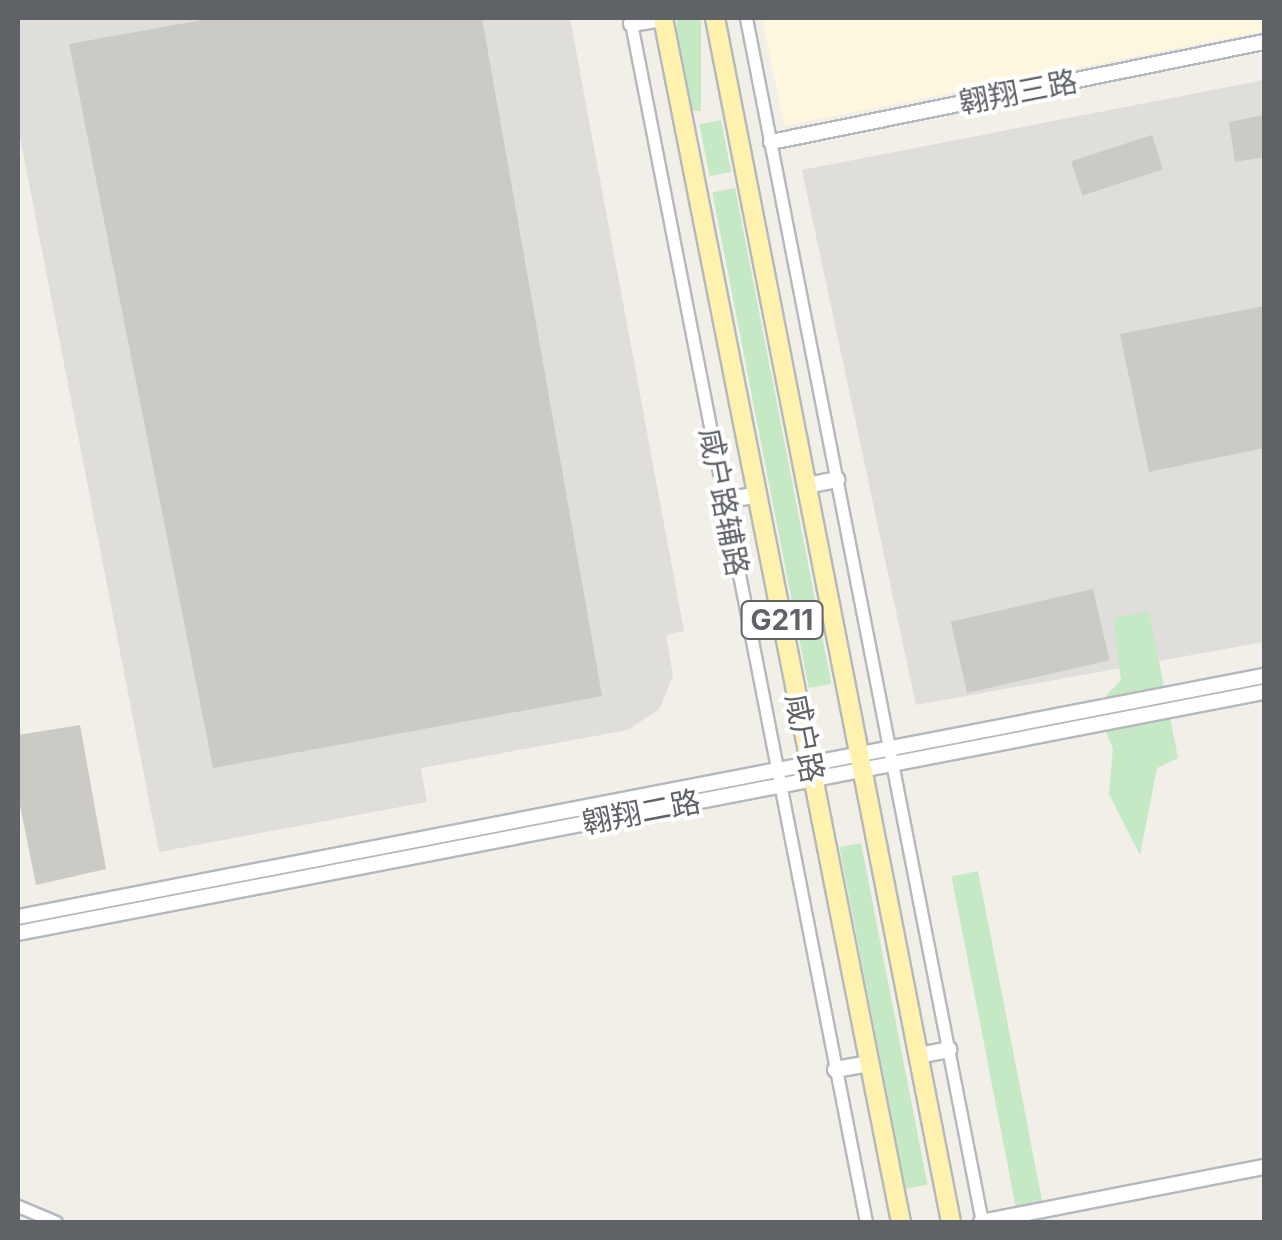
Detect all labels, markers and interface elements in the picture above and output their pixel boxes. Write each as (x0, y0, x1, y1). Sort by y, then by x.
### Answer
street label: 翱翔三路 (956, 63, 1080, 121)
street label: 咸户路辅路 (692, 425, 756, 579)
road number: G211 (740, 597, 824, 643)
street label: 咸户路 (779, 690, 831, 786)
street label: 翱翔二路 (579, 783, 703, 841)

